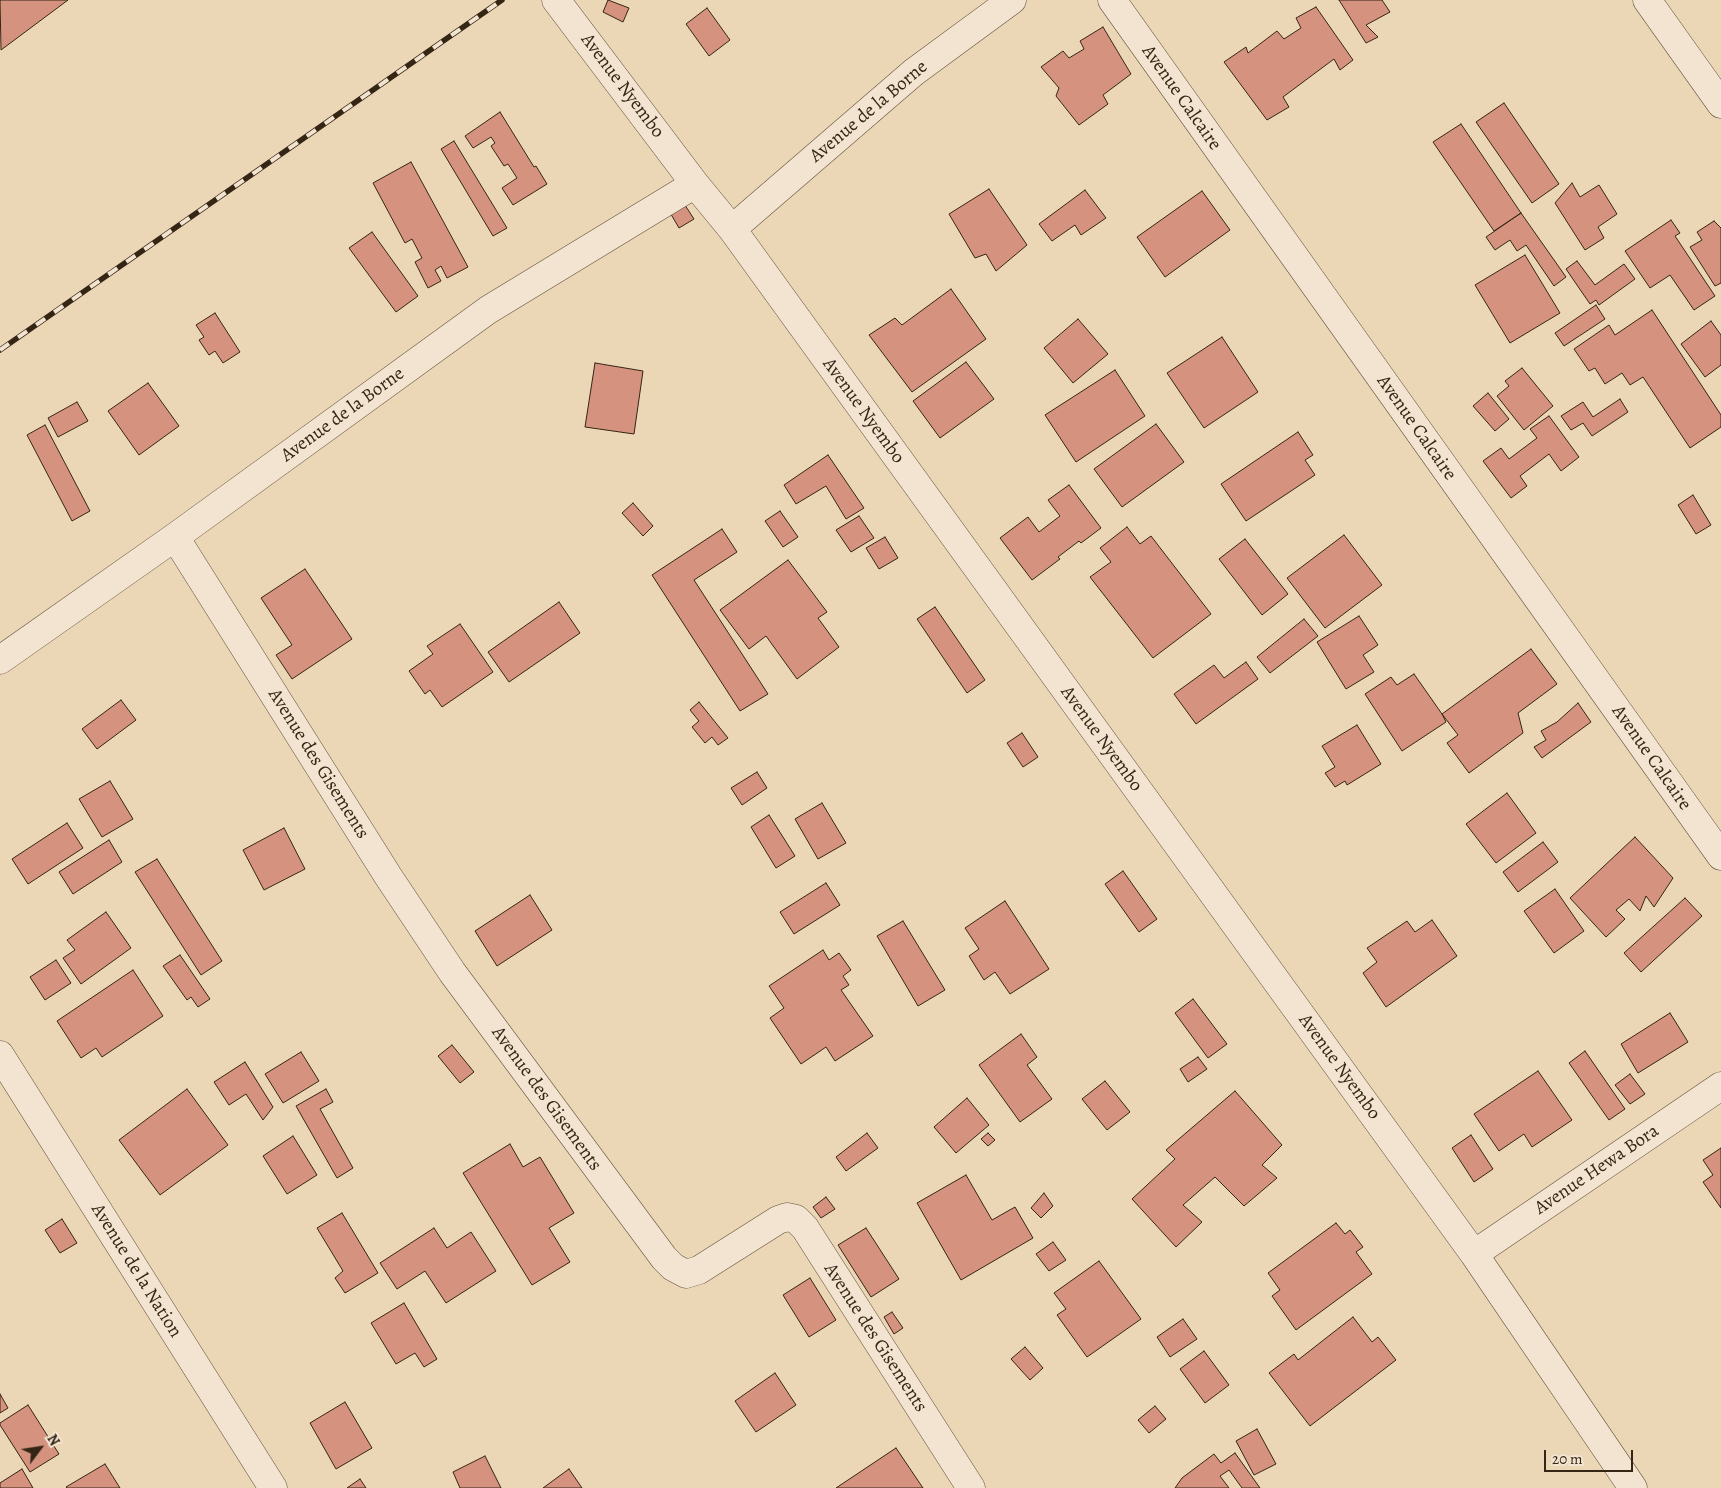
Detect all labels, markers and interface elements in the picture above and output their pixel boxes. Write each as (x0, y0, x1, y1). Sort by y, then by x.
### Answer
street label: Avenue Nyembo (575, 29, 669, 143)
street label: Avenue Calcaire (1136, 41, 1226, 155)
street label: Avenue de la Borne (805, 56, 933, 168)
street label: Avenue Nyembo (817, 354, 909, 468)
street label: Avenue de la Borne (277, 363, 409, 467)
street label: Avenue Calcaire (1371, 371, 1461, 485)
street label: Avenue Nyembo (1055, 682, 1147, 796)
street label: Avenue des Gisements (263, 685, 373, 843)
street label: Avenue Calcaire (1606, 701, 1696, 815)
street label: Avenue Nyembo (1293, 1010, 1385, 1124)
street label: Avenue des Gisements (486, 1022, 606, 1176)
street label: Avenue Hewa Bora (1530, 1120, 1664, 1220)
street label: Avenue de la Nation (86, 1200, 186, 1342)
street label: Avenue des Gisements (818, 1259, 932, 1417)
north arrow (15, 1423, 65, 1473)
text: N (43, 1431, 64, 1449)
scale bar (1546, 1440, 1635, 1472)
text: 20 m (1552, 1449, 1583, 1469)

